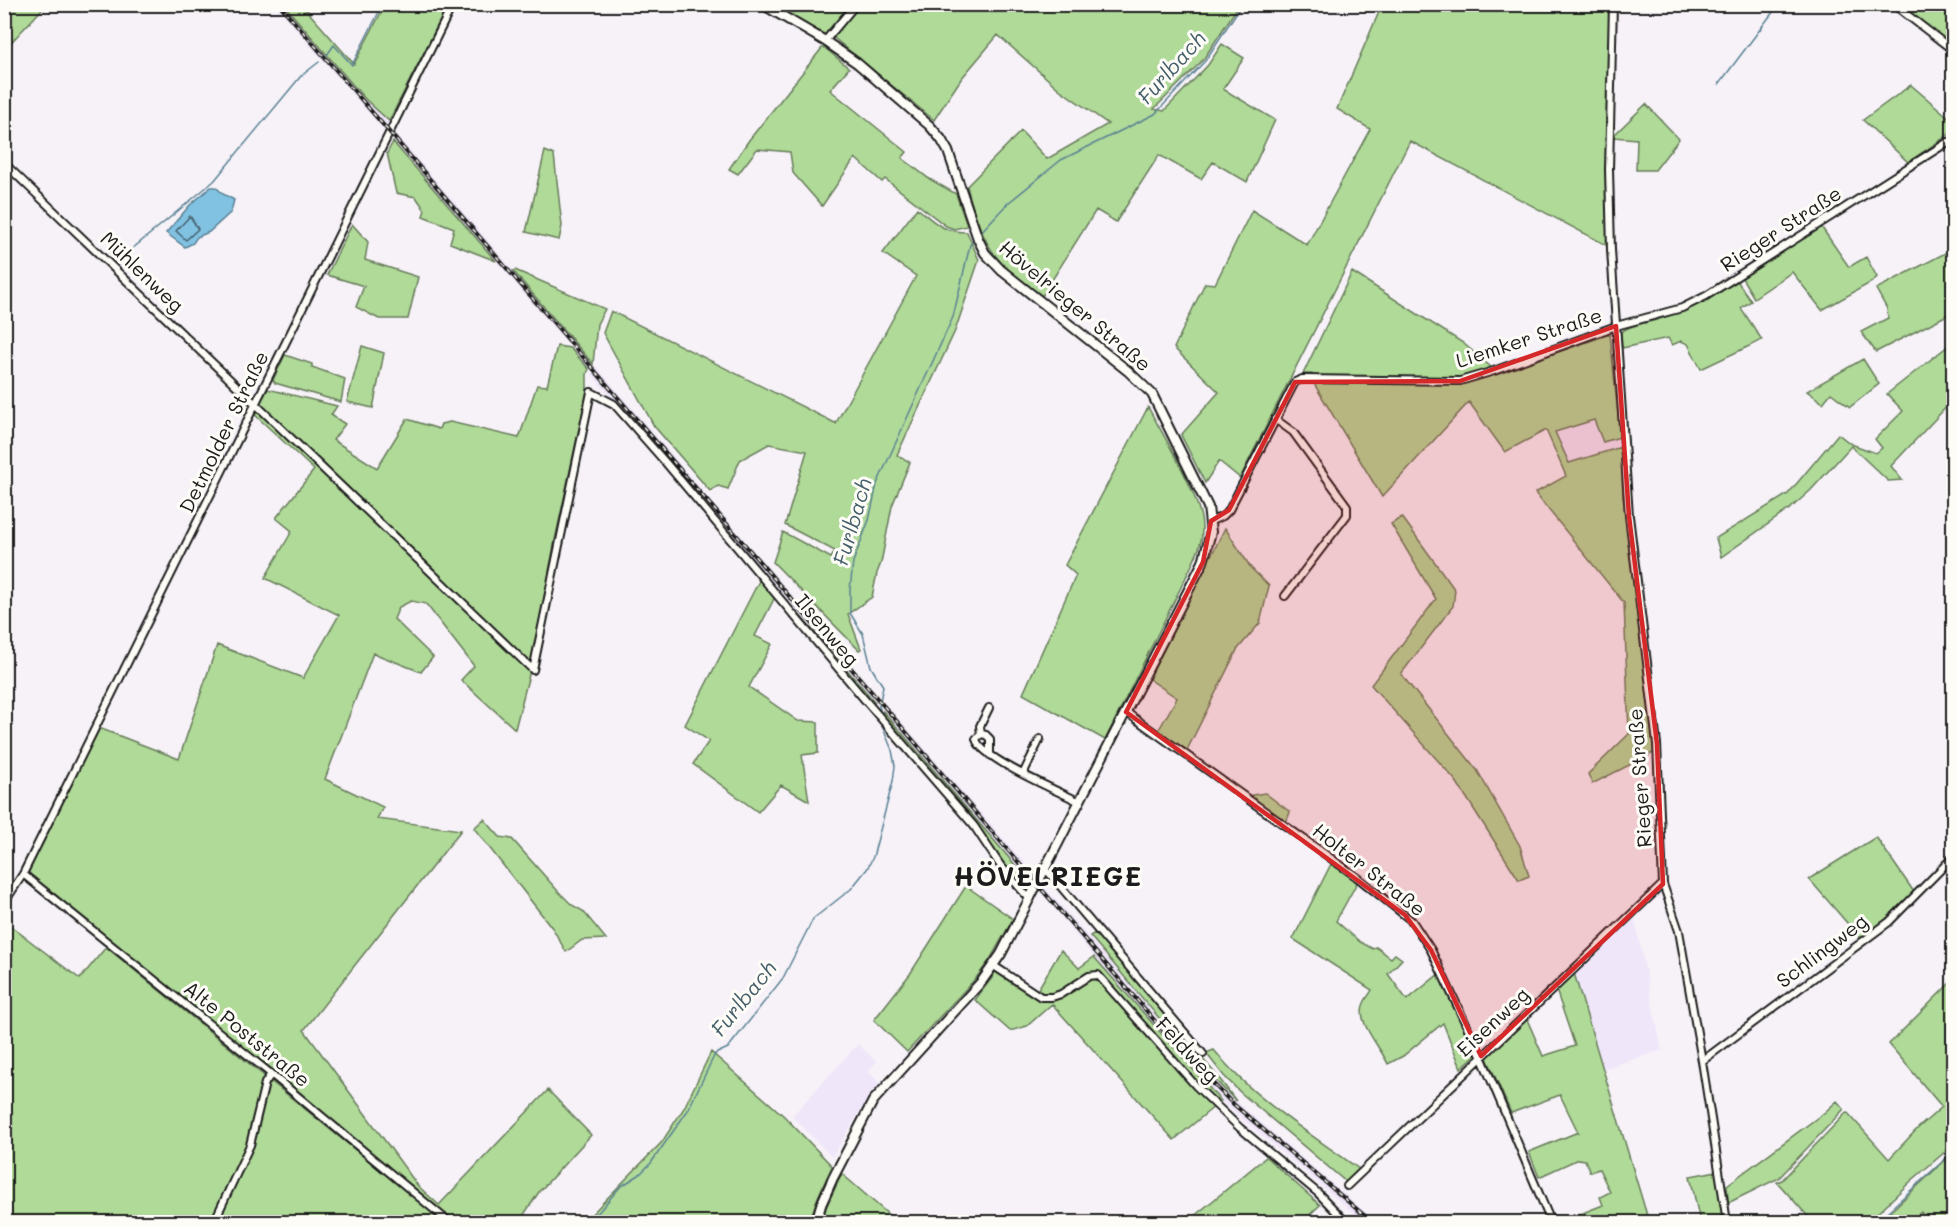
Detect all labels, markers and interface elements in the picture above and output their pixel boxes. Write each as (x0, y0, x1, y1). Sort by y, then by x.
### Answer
water label: Furlbach (1131, 25, 1211, 109)
street label: Rieger Straße (1715, 179, 1846, 277)
street label: Mühlenweg (95, 225, 190, 317)
street label: Hövelrieger Straße (994, 234, 1157, 376)
street label: Liemker Straße (1452, 301, 1605, 373)
street label: Detmolder Straße (173, 346, 274, 517)
water label: Furlbach (826, 475, 877, 568)
street label: Ilsenweg (790, 588, 866, 671)
street label: Rieger Straße (1621, 708, 1657, 848)
street label: Holter Straße (1308, 817, 1431, 921)
district label: HÖVELRIEGE (953, 859, 1143, 893)
street label: Schlingweg (1771, 907, 1872, 993)
water label: Furlbach (704, 955, 782, 1041)
street label: Alte Poststraße (179, 974, 316, 1092)
street label: Eisenweg (1450, 981, 1534, 1062)
street label: Feldweg (1151, 1011, 1225, 1088)

